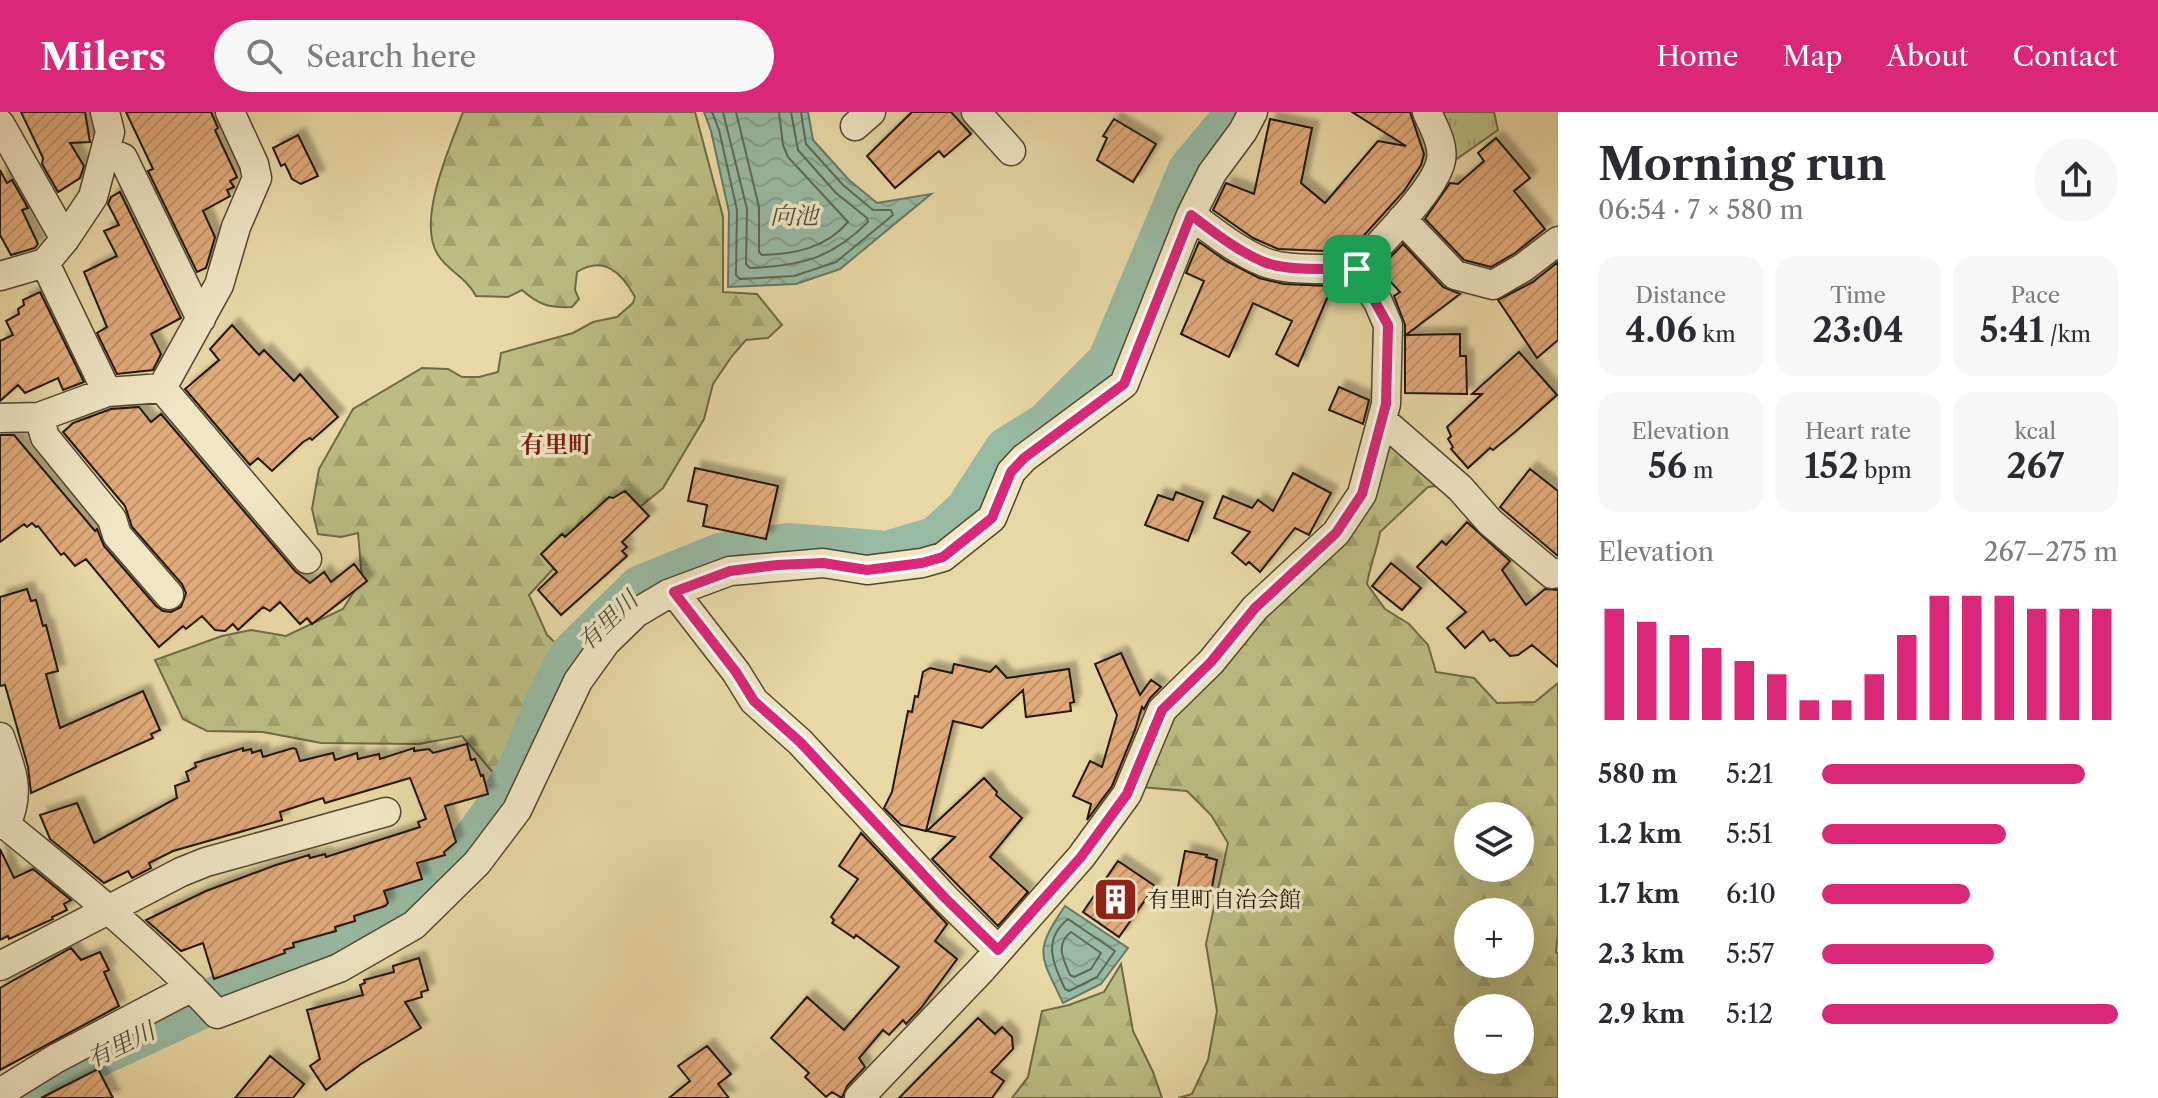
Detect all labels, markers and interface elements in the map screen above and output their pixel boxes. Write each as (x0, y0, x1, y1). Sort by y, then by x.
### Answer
search box (214, 20, 774, 92)
text: Milers (40, 33, 166, 80)
icon: search (242, 34, 286, 78)
text: Search here (306, 38, 476, 75)
text: Home (1656, 39, 1738, 73)
text: Map (1782, 39, 1842, 73)
text: About (1886, 39, 1968, 73)
text: Contact (2012, 39, 2118, 73)
text: Morning run (1598, 137, 1887, 191)
button: share (2034, 138, 2118, 222)
text: 06:54 · 7 × 580 m (1598, 194, 1804, 226)
water label: 向池 (770, 201, 821, 230)
pin (1323, 235, 1391, 303)
icon: arrive (1335, 247, 1379, 291)
text: Distance (1635, 282, 1726, 309)
text: Time (1830, 282, 1886, 309)
text: Pace (2010, 282, 2060, 309)
text: 4.06 (1626, 309, 1697, 351)
text: 23:04 (1812, 309, 1904, 351)
text: 5:41 (1980, 309, 2044, 351)
text: km (1697, 321, 1736, 348)
text: /km (2044, 321, 2091, 348)
text: Elevation (1632, 418, 1730, 445)
text: Heart rate (1805, 418, 1911, 445)
text: kcal (2015, 418, 2056, 445)
district label: 有里町 (520, 430, 592, 459)
text: 56 (1648, 445, 1687, 487)
text: 152 (1804, 445, 1858, 487)
text: 267 (2006, 445, 2064, 487)
text: m (1687, 457, 1713, 484)
text: bpm (1858, 457, 1912, 484)
text: Elevation (1598, 536, 1714, 568)
text: 267–275 m (1984, 536, 2118, 568)
water label: 有里川 (572, 583, 646, 656)
text: 580 m (1598, 758, 1677, 790)
text: 5:21 (1726, 758, 1773, 790)
map controls (1454, 802, 1534, 1074)
button: layers (1454, 802, 1534, 882)
text: 1.2 km (1598, 818, 1682, 850)
text: 5:51 (1726, 818, 1772, 850)
building icon: 有里町自治会館 (1092, 875, 1140, 923)
text: 1.7 km (1598, 878, 1680, 910)
text: 6:10 (1726, 878, 1776, 910)
place label: 有里町自治会館 (1147, 886, 1301, 913)
button: + (1454, 898, 1534, 978)
text: 2.3 km (1598, 938, 1685, 970)
text: 5:57 (1726, 938, 1774, 970)
button: − (1454, 994, 1534, 1074)
text: 2.9 km (1598, 998, 1685, 1030)
text: 5:12 (1726, 998, 1773, 1030)
water label: 有里川 (82, 1014, 162, 1073)

